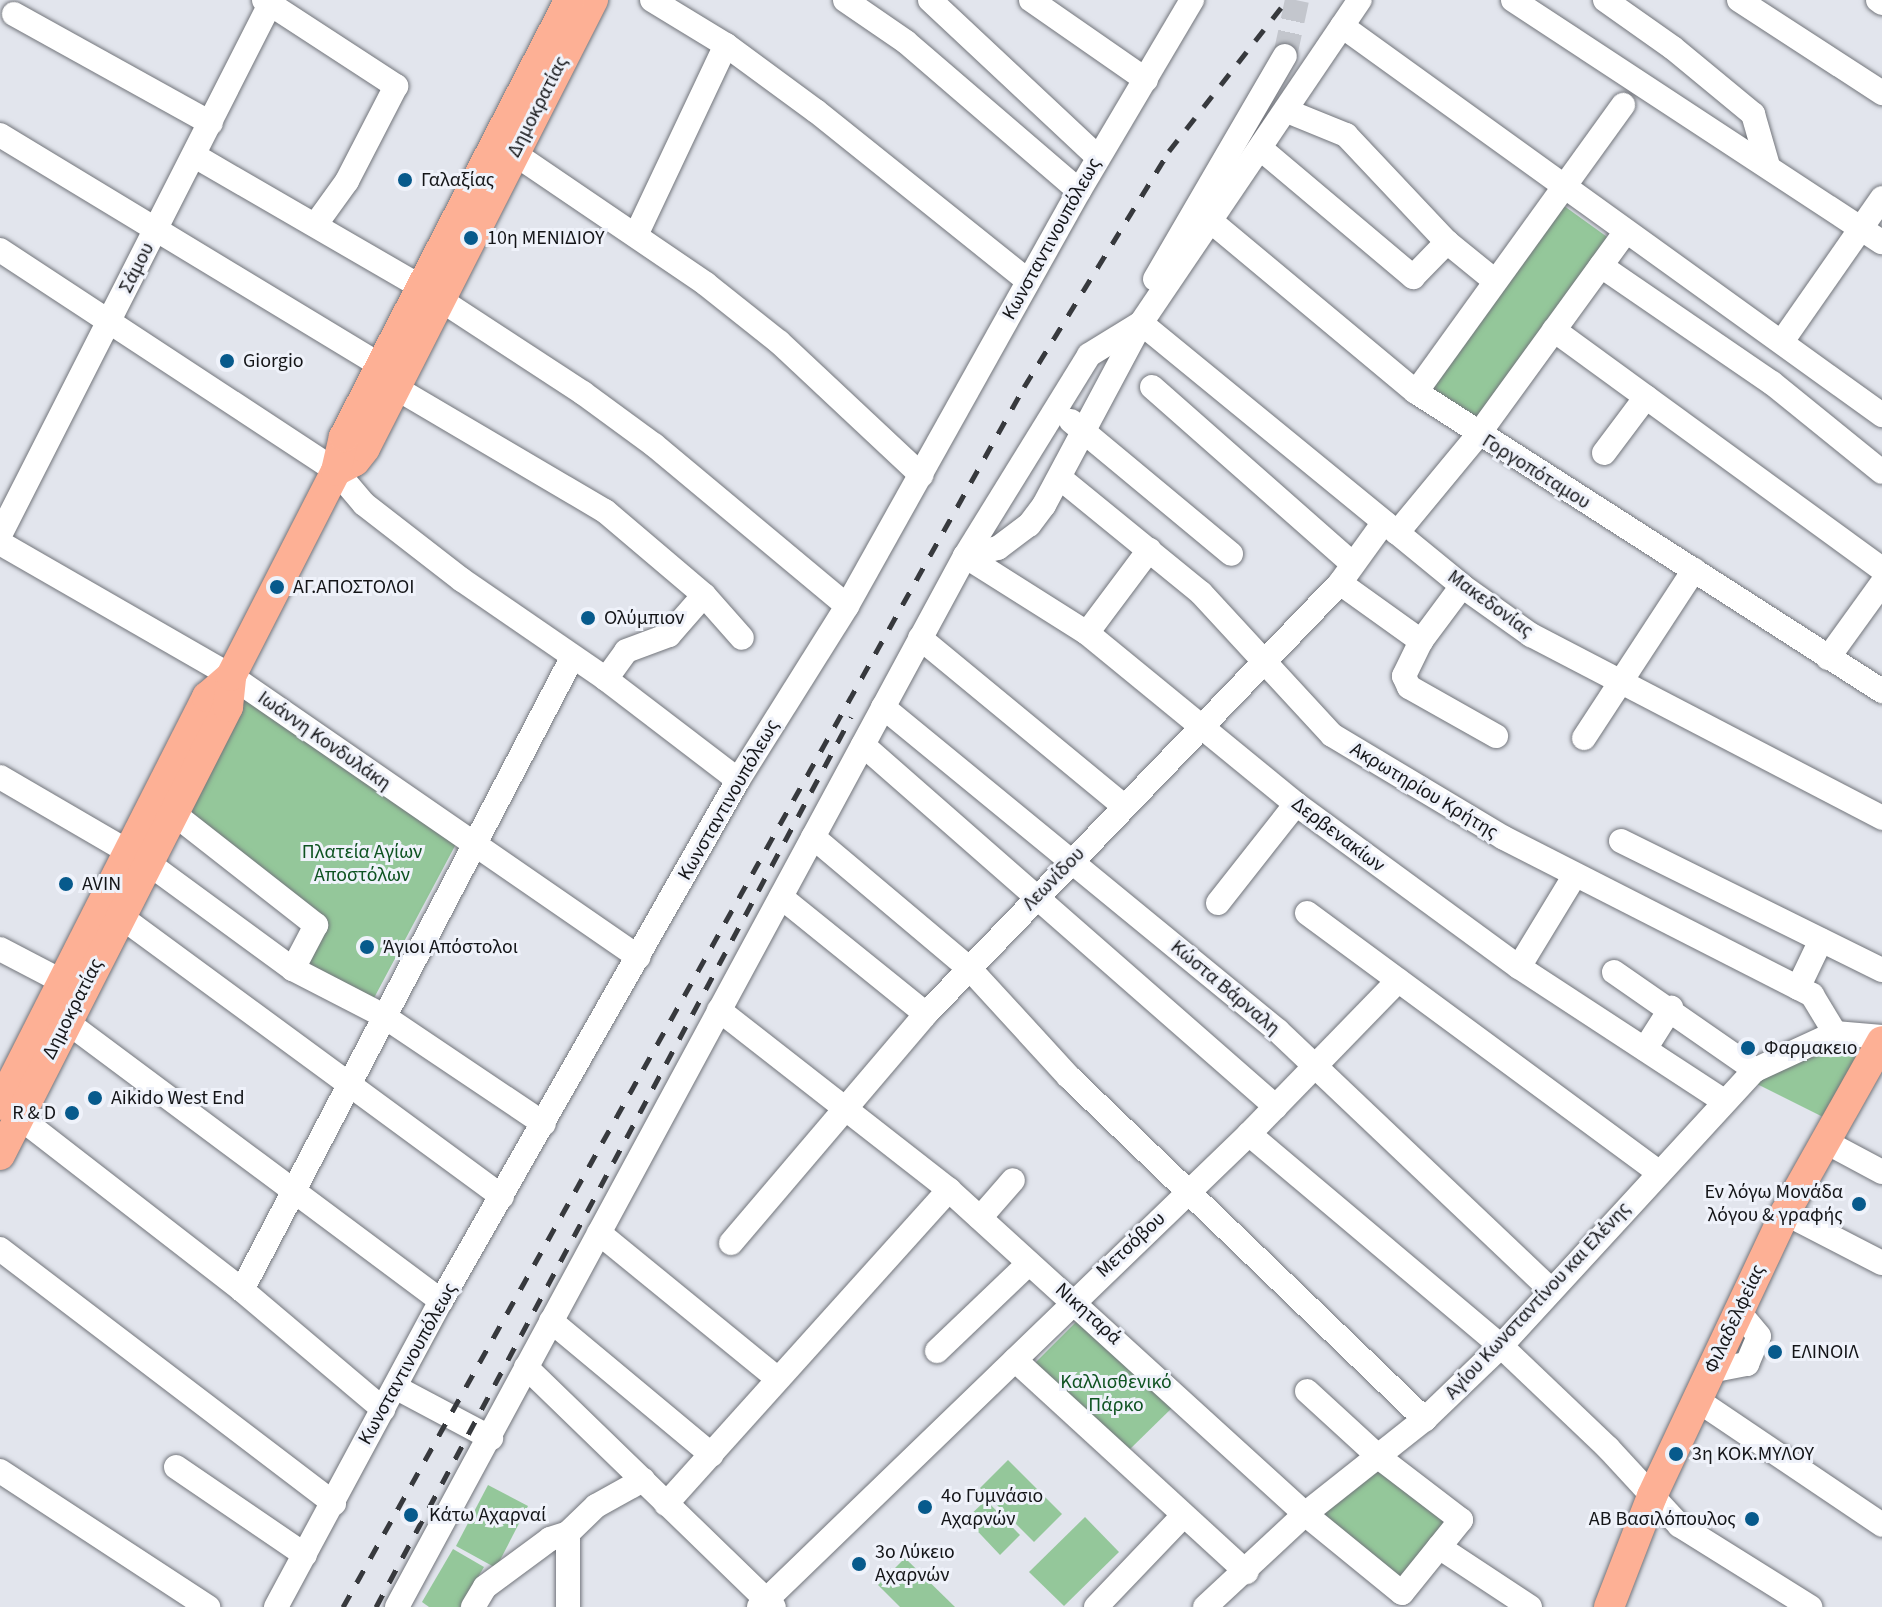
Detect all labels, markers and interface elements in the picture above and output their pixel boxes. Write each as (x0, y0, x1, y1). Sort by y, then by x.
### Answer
street label: Δημοκρατίας (502, 53, 574, 161)
street label: Κωνσταντινουπόλεως (997, 154, 1107, 324)
place label: Γαλαξίας (421, 168, 494, 192)
marker: Γαλαξίας (396, 171, 414, 189)
place label: 10η ΜΕΝΙΔΙΟΥ (487, 226, 604, 250)
marker: 10η ΜΕΝΙΔΙΟΥ (462, 229, 480, 247)
street label: Σάμου (114, 239, 160, 297)
place label: Giorgio (243, 349, 304, 373)
marker: Giorgio (218, 352, 236, 370)
street label: Γοργοπόταμου (1477, 429, 1595, 515)
street label: Μακεδονίας (1443, 565, 1537, 643)
place label: ΑΓ.ΑΠΟΣΤΟΛΟΙ (293, 575, 415, 599)
marker: ΑΓ.ΑΠΟΣΤΟΛΟΙ (268, 578, 286, 596)
place label: Ολύμπιον (604, 606, 684, 630)
marker: Ολύμπιον (579, 609, 597, 627)
street label: Ιωάννη Κονδυλάκη (253, 686, 395, 796)
street label: Κωνσταντινουπόλεως (673, 715, 785, 885)
street label: Ακρωτηρίου Κρήτης (1346, 737, 1502, 845)
street label: Δερβενακίων (1287, 792, 1389, 878)
park label: Πλατεία Αγίων Αποστόλων (302, 840, 422, 887)
street label: Λεωνίδου (1018, 842, 1090, 916)
place label: AVIN (82, 872, 121, 896)
marker: AVIN (57, 875, 75, 893)
place label: Άγιοι Απόστολοι (383, 935, 518, 959)
street label: Κώστα Βάρναλη (1165, 935, 1285, 1041)
marker: Άγιοι Απόστολοι (358, 938, 376, 956)
street label: Δημοκρατίας (37, 955, 109, 1063)
place label: Φαρμακειο (1764, 1036, 1857, 1060)
marker: Φαρμακειο (1739, 1039, 1757, 1057)
place label: Aikido West End (111, 1086, 244, 1110)
marker: Aikido West End (86, 1089, 104, 1107)
place label: R & D (12, 1101, 56, 1125)
marker: R & D (63, 1104, 81, 1122)
place label: Εν λόγω Μονάδα λόγου & γραφής (1704, 1180, 1843, 1227)
marker: Εν λόγω Μονάδα λόγου & γραφής (1850, 1195, 1868, 1213)
street label: Αγίου Κωνσταντίνου και Ελένης (1440, 1197, 1636, 1405)
street label: Μετσόβου (1091, 1207, 1171, 1283)
street label: Φιλαδελφείας (1699, 1261, 1771, 1377)
street label: Νικηταρά (1050, 1278, 1126, 1350)
street label: Κωνσταντινουπόλεως (353, 1279, 463, 1449)
place label: ΕΛΙΝΟΙΛ (1791, 1340, 1859, 1364)
marker: ΕΛΙΝΟΙΛ (1766, 1343, 1784, 1361)
park label: Καλλισθενικό Πάρκο (1060, 1371, 1172, 1418)
place label: 3η ΚΟΚ.ΜΥΛΟΥ (1692, 1442, 1814, 1466)
marker: 3η ΚΟΚ.ΜΥΛΟΥ (1667, 1445, 1685, 1463)
place label: 4ο Γυμνάσιο Αχαρνών (941, 1484, 1043, 1531)
marker: 4ο Γυμνάσιο Αχαρνών (916, 1498, 934, 1516)
place label: Κάτω Αχαρναί (429, 1503, 546, 1527)
marker: Κάτω Αχαρναί (400, 1504, 422, 1526)
place label: ΑΒ Βασιλόπουλος (1589, 1507, 1736, 1531)
marker: ΑΒ Βασιλόπουλος (1743, 1510, 1761, 1528)
place label: 3ο Λύκειο Αχαρνών (875, 1540, 955, 1587)
marker: 3ο Λύκειο Αχαρνών (850, 1555, 868, 1573)

